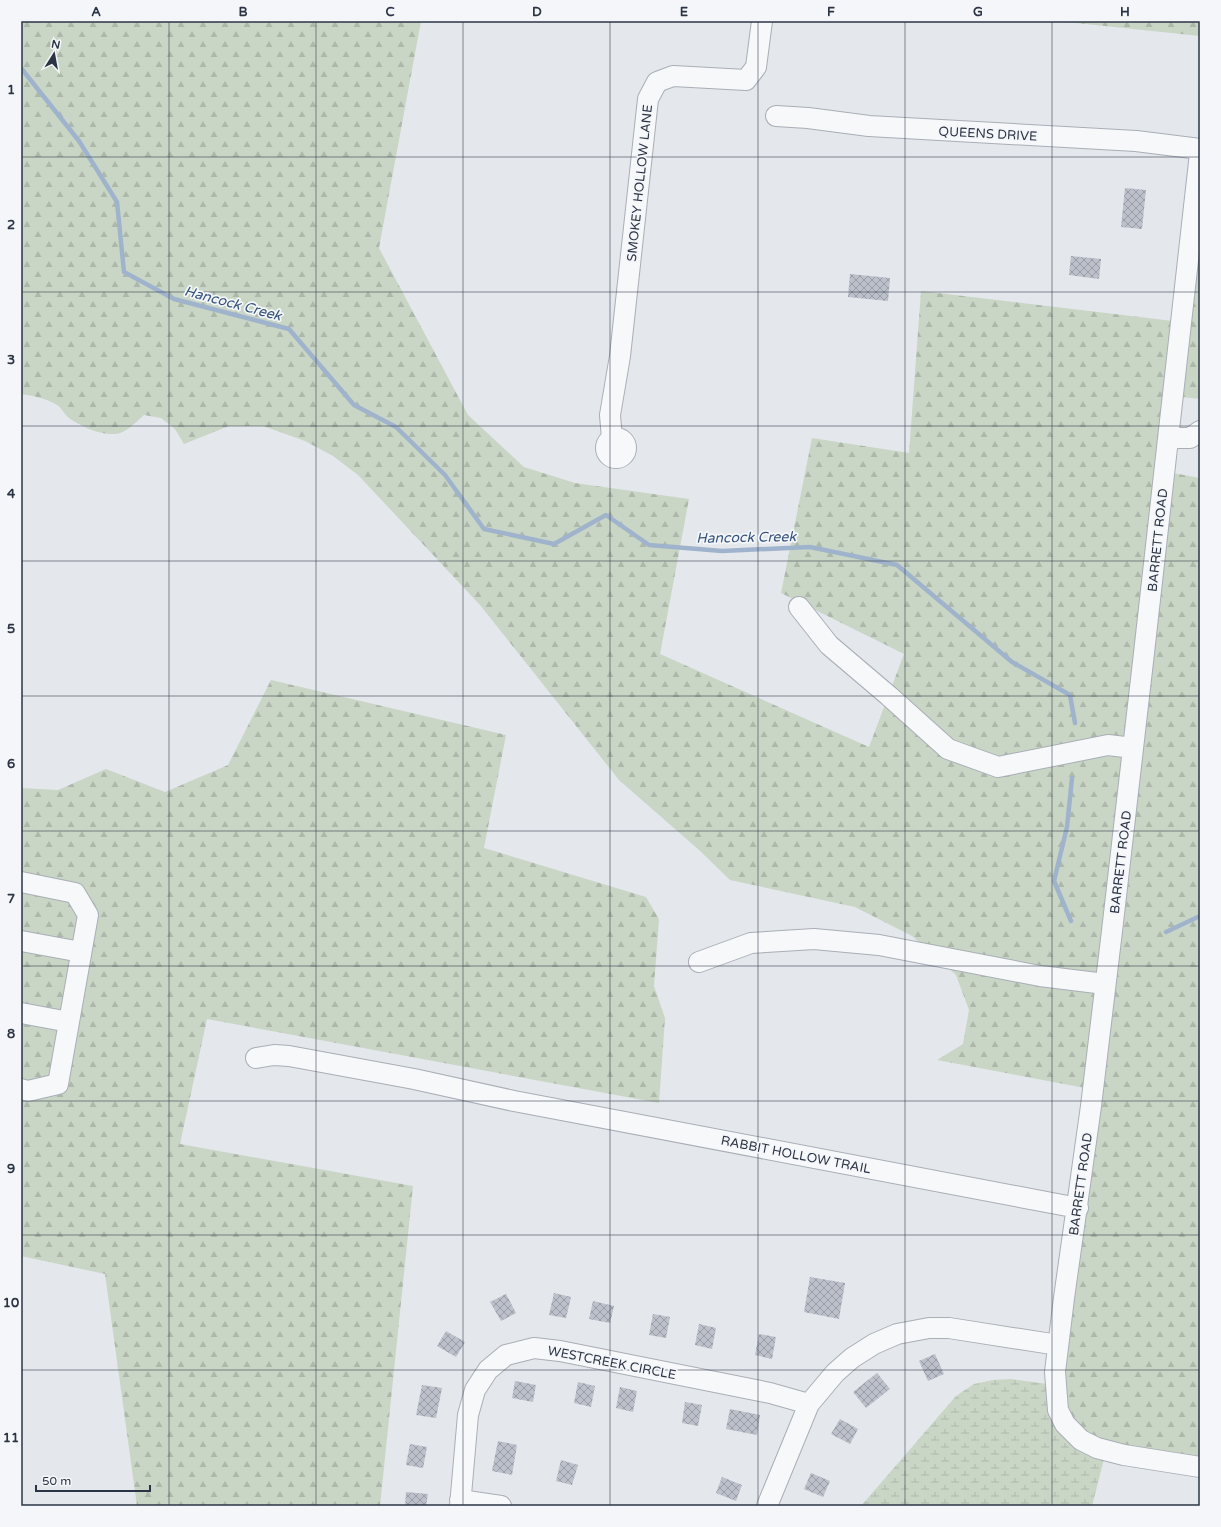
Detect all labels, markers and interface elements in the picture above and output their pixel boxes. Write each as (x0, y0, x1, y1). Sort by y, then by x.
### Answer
text: A (91, 4, 101, 20)
text: B (238, 4, 248, 20)
text: C (385, 4, 395, 20)
text: D (532, 4, 542, 20)
text: E (680, 4, 688, 20)
text: F (827, 4, 835, 20)
text: G (973, 4, 983, 20)
text: H (1120, 4, 1130, 20)
north arrow (34, 34, 74, 74)
text: N (50, 37, 61, 52)
text: 1 (7, 82, 15, 98)
street label: SMOKEY HOLLOW LANE (624, 104, 656, 262)
street label: QUEENS DRIVE (938, 123, 1038, 145)
text: 2 (7, 217, 15, 233)
water label: Hancock Creek (182, 282, 285, 325)
text: 3 (7, 352, 15, 368)
text: 4 (7, 486, 16, 502)
street label: BARRETT ROAD (1145, 487, 1171, 593)
water label: Hancock Creek (696, 528, 797, 547)
text: 5 (7, 621, 15, 637)
text: 6 (7, 756, 15, 772)
street label: BARRETT ROAD (1107, 809, 1135, 915)
text: 7 (7, 891, 15, 907)
text: 8 (7, 1026, 15, 1042)
street label: BARRETT ROAD (1066, 1131, 1096, 1237)
street label: RABBIT HOLLOW TRAIL (719, 1133, 873, 1177)
text: 9 (7, 1161, 15, 1177)
text: 10 (3, 1295, 19, 1311)
street label: WESTCREEK CIRCLE (546, 1343, 677, 1383)
text: 11 (3, 1430, 19, 1446)
scale bar (36, 1467, 150, 1493)
text: 50 m (42, 1474, 71, 1488)

